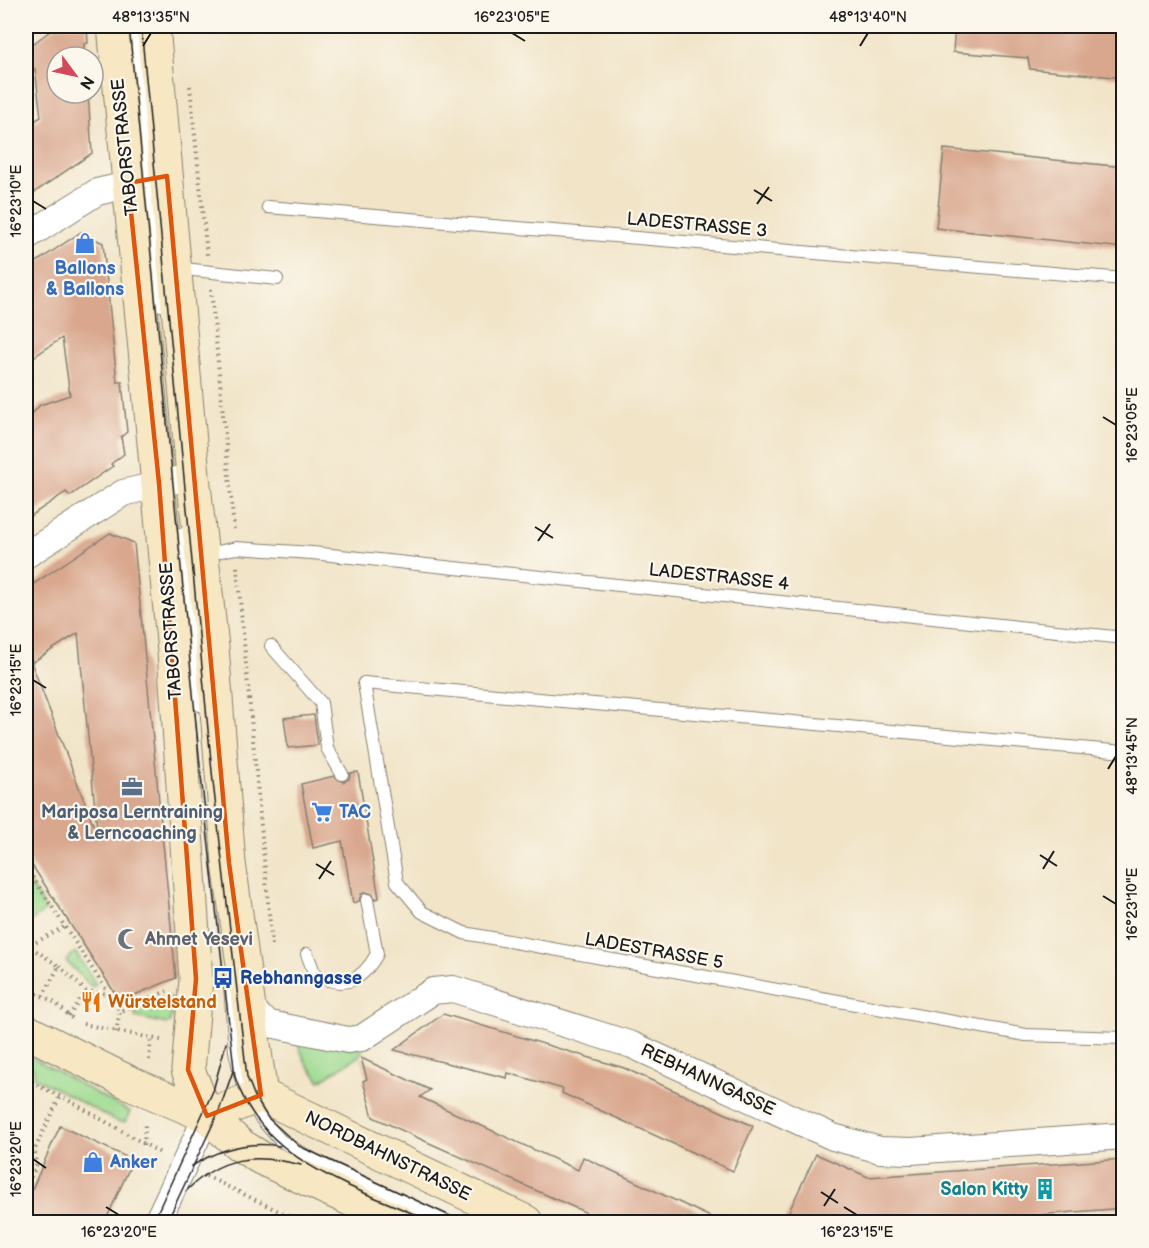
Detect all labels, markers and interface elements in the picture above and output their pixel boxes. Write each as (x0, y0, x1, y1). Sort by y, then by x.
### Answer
text: 48°13'35"N (112, 8, 190, 27)
text: 16°23'05"E (474, 8, 550, 27)
text: 48°13'40"N (829, 8, 907, 27)
north arrow (45, 45, 105, 105)
text: N (75, 72, 98, 93)
street label: TABORSTRASSE (107, 77, 143, 217)
text: 16°23'10"E (7, 164, 26, 237)
street label: LADESTRASSE 3 (626, 208, 768, 242)
shop icon: Ballons & Ballons (73, 231, 97, 255)
place label: Ballons & Ballons (46, 258, 124, 300)
text: 16°23'05"E (1123, 387, 1142, 463)
street label: LADESTRASSE 4 (648, 559, 790, 595)
street label: TABORSTRASSE (156, 561, 186, 700)
text: 16°23'15"E (7, 644, 26, 716)
text: 48°13'45"N (1123, 717, 1142, 795)
office icon: Mariposa Lerntraining & Lerncoaching (120, 775, 144, 799)
supermarket icon: TAC (310, 800, 334, 824)
place label: Mariposa Lerntraining & Lerncoaching (41, 802, 223, 844)
place label: TAC (339, 802, 371, 823)
text: 16°23'10"E (1123, 867, 1142, 940)
mosque icon: Ahmet Yesevi (116, 927, 140, 951)
street label: LADESTRASSE 5 (583, 928, 725, 974)
place label: Ahmet Yesevi (144, 929, 253, 950)
bus stop icon: Rebhanngasse (211, 966, 235, 990)
place label: Rebhanngasse (240, 968, 362, 989)
restaurant icon: Würstelstand (79, 990, 103, 1014)
place label: Würstelstand (108, 992, 217, 1013)
street label: REBHANNGASSE (637, 1040, 779, 1120)
street label: NORDBAHNSTRASSE (302, 1107, 475, 1205)
text: 16°23'20"E (7, 1121, 26, 1197)
shop icon: Anker (81, 1150, 105, 1174)
place label: Anker (109, 1152, 158, 1173)
building icon: Salon Kitty (1033, 1177, 1057, 1201)
place label: Salon Kitty (941, 1179, 1029, 1200)
text: 16°23'20"E (81, 1223, 157, 1242)
text: 16°23'15"E (821, 1223, 893, 1242)

